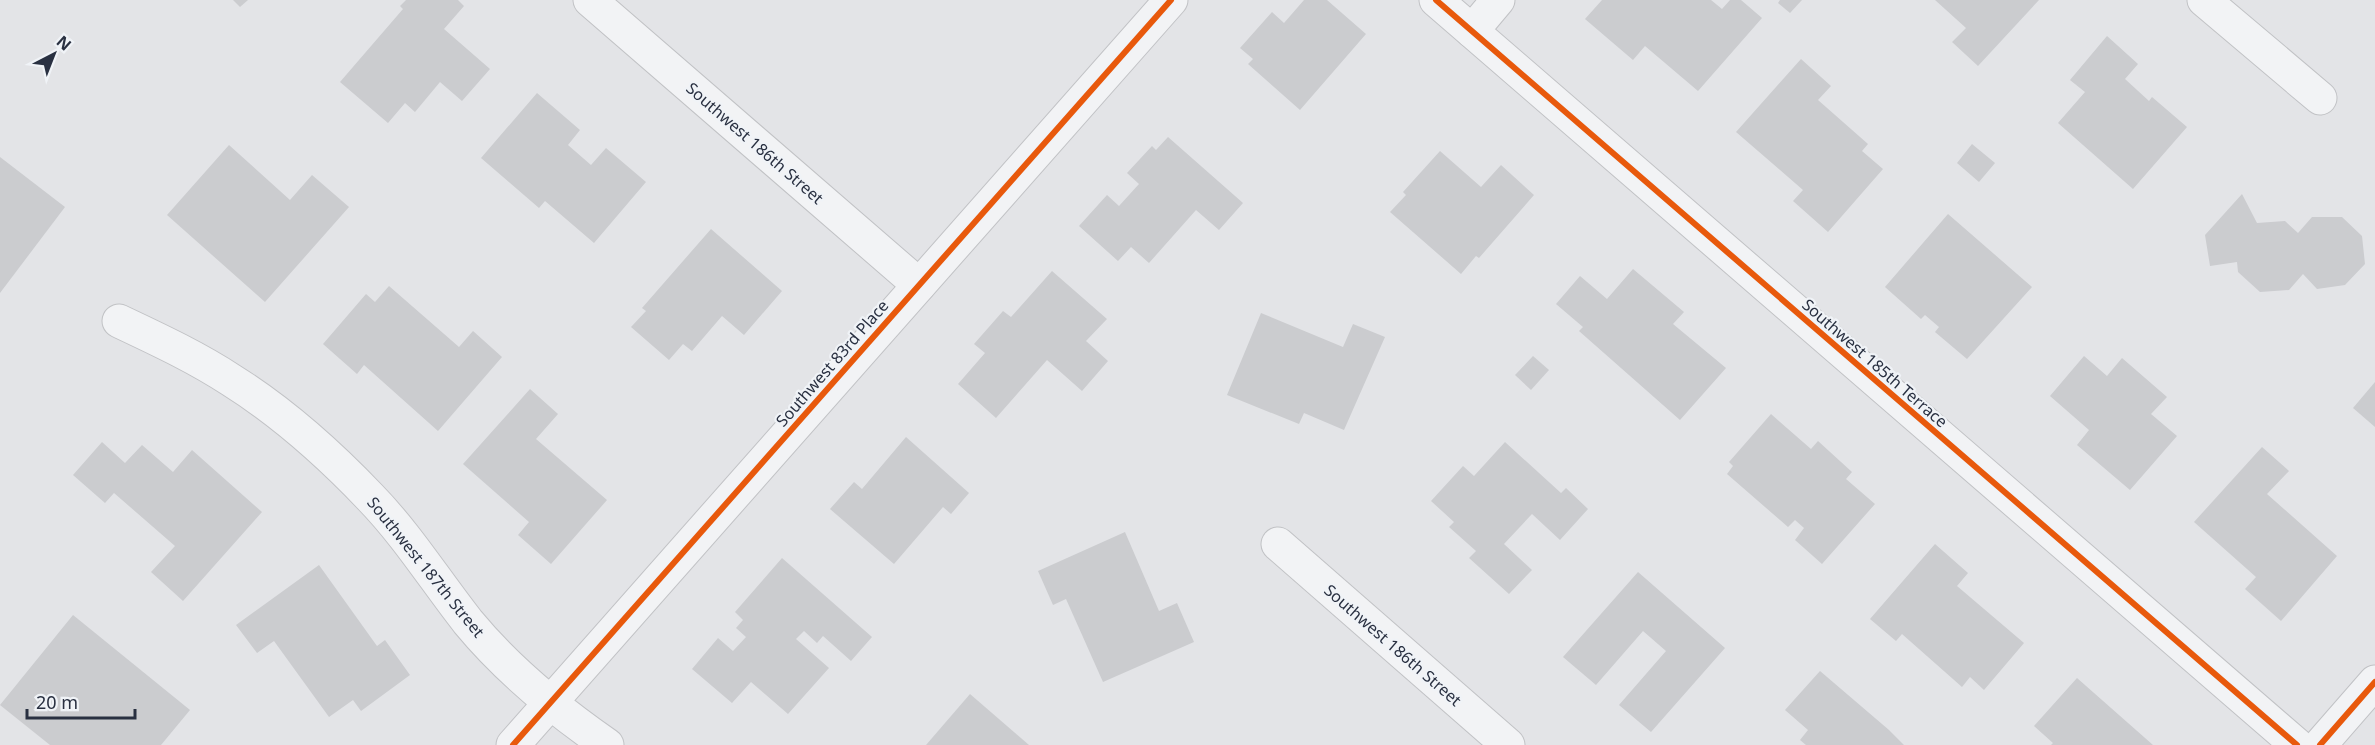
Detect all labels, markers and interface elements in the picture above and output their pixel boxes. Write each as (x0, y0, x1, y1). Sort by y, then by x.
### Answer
north arrow (24, 24, 84, 84)
text: N (52, 30, 76, 55)
street label: Southwest 186th Street (682, 77, 828, 209)
street label: Southwest 185th Terrace (1798, 294, 1952, 432)
street label: Southwest 83rd Place (771, 295, 893, 431)
street label: Southwest 187th Street (362, 492, 490, 642)
street label: Southwest 186th Street (1320, 579, 1466, 711)
scale bar (27, 682, 135, 720)
text: 20 m (36, 690, 78, 714)

